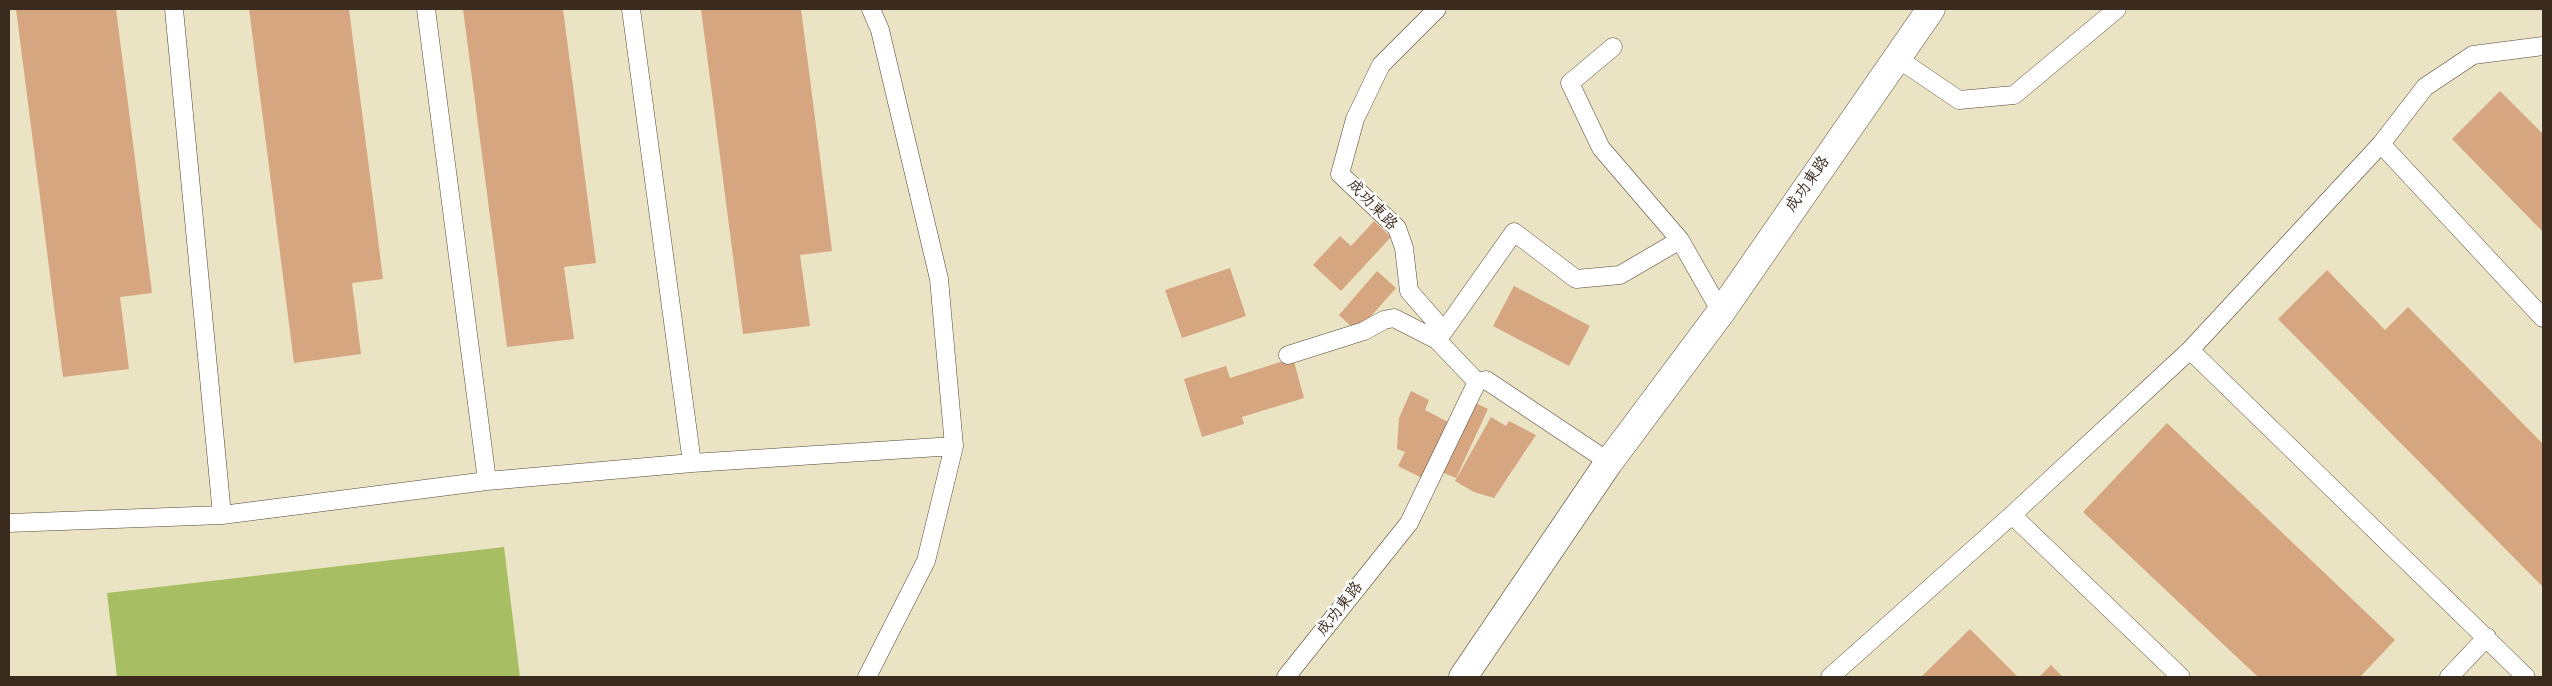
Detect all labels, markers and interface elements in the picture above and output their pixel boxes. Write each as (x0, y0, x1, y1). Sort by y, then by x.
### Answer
street label: 成功東路 (1783, 153, 1835, 217)
street label: 成功東路 (1342, 176, 1400, 236)
street label: 成功東路 (1314, 579, 1368, 641)

